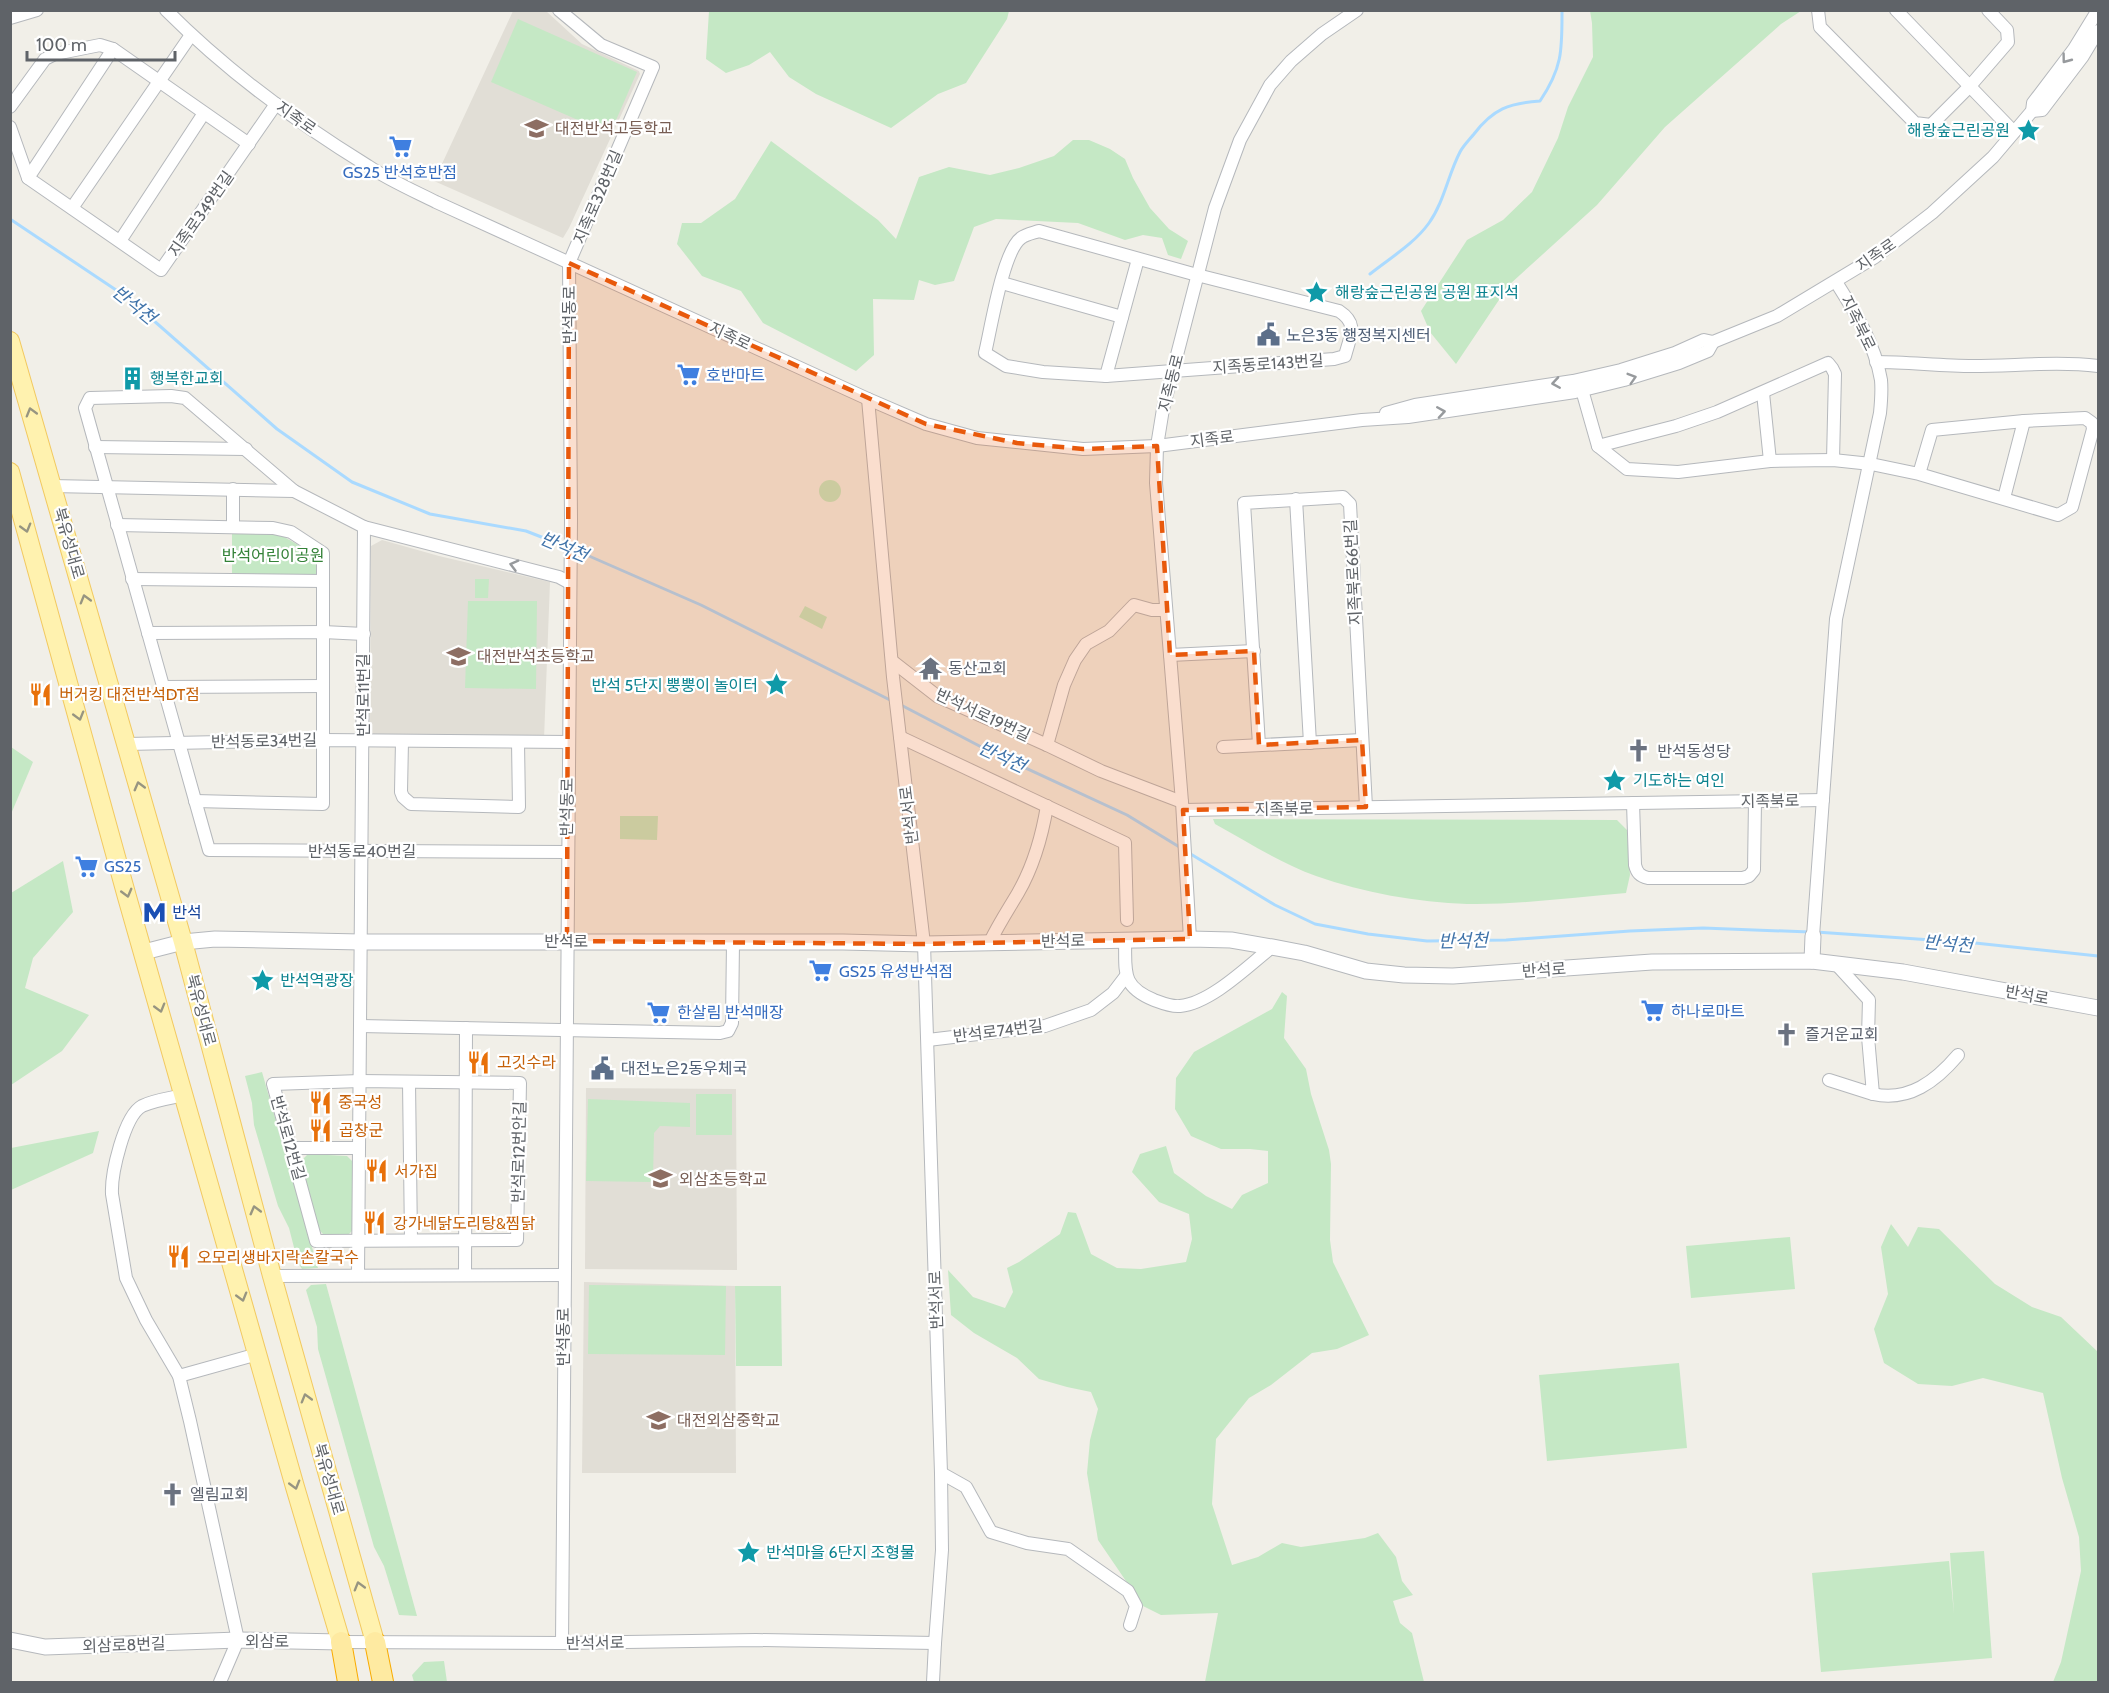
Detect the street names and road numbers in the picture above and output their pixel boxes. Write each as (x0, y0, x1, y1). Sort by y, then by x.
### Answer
street label: 지족로 (272, 98, 320, 139)
street label: 지족로328번길 (570, 147, 626, 247)
street label: 지족로349번길 (164, 167, 238, 261)
street label: 지족로 (1852, 234, 1900, 275)
street label: 반석동로 (560, 285, 579, 344)
street label: 지족북로 (1837, 292, 1880, 354)
street label: 지족로 (706, 318, 754, 354)
street label: 지족동로143번길 (1212, 351, 1324, 377)
street label: 지족동로 (1155, 352, 1187, 414)
street label: 지족로 (1189, 427, 1235, 451)
street label: 북유성대로 (50, 505, 88, 581)
street label: 지족북로66번길 (1341, 518, 1365, 626)
street label: 반석로11번길 (354, 653, 373, 737)
street label: 반석서로19번길 (932, 685, 1034, 745)
street label: 반석동로34번길 (211, 731, 317, 751)
street label: 반석동로 (557, 777, 577, 837)
street label: 반석서로 (896, 784, 922, 845)
street label: 지족북로 (1740, 791, 1800, 811)
street label: 지족북로 (1254, 799, 1314, 819)
street label: 반석동로40번길 (308, 842, 416, 861)
street label: 반석로 (1041, 931, 1086, 951)
street label: 반석로 (544, 932, 588, 951)
street label: 반석로 (1521, 959, 1567, 981)
street label: 북유성대로 (182, 972, 220, 1048)
street label: 반석로 (2004, 982, 2051, 1008)
street label: 반석로74번길 (952, 1016, 1044, 1046)
street label: 반석로12번길 (267, 1093, 309, 1183)
street label: 반석로12번안길 (509, 1101, 529, 1203)
street label: 반석서로 (925, 1270, 947, 1330)
street label: 반석동로 (554, 1307, 573, 1366)
street label: 북유성대로 (310, 1441, 348, 1517)
street label: 외삼로 (245, 1632, 289, 1651)
street label: 반석서로 (565, 1633, 625, 1653)
street label: 외삼로8번길 (82, 1634, 166, 1656)

